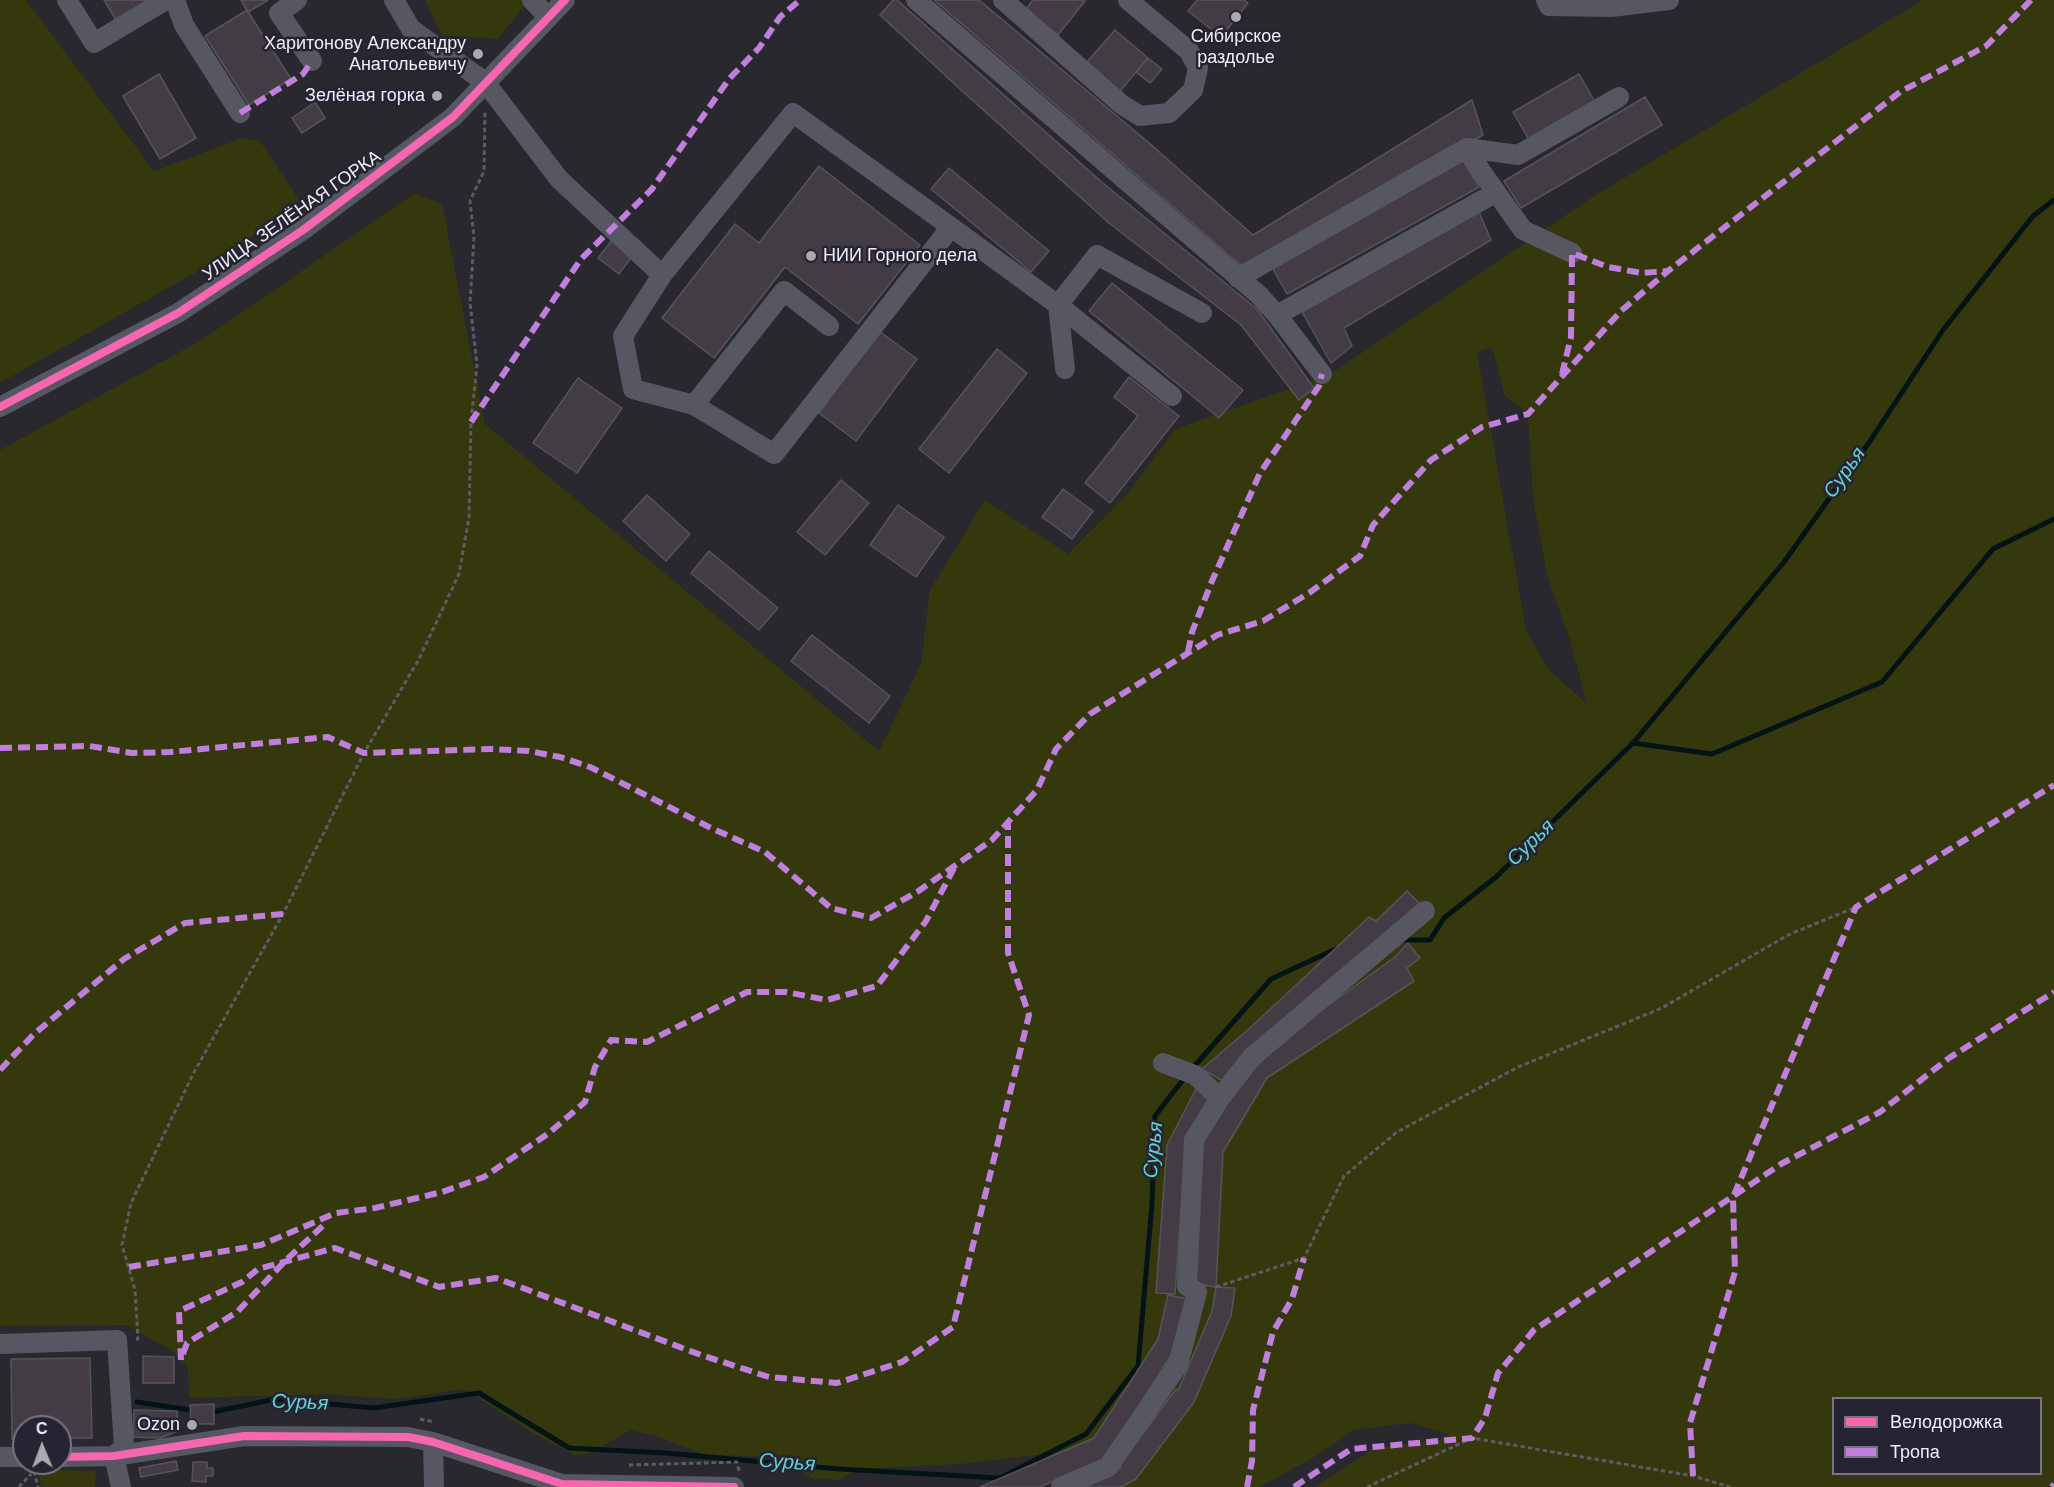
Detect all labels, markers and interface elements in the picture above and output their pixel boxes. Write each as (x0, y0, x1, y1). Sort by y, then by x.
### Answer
marker: Сибирское раздолье (1229, 10, 1243, 24)
place label: Сибирское раздолье (1191, 26, 1281, 68)
place label: Харитонову Александру Анатольевичу (264, 33, 466, 76)
marker: Харитонову Александру Анатольевичу (471, 47, 485, 61)
place label: Зелёная горка (305, 85, 425, 107)
marker: Зелёная горка (430, 89, 444, 103)
street label: УЛИЦА ЗЕЛЁНАЯ ГОРКА (199, 146, 385, 286)
place label: НИИ Горного дела (823, 245, 977, 267)
marker: НИИ Горного дела (804, 249, 818, 263)
water label: Сурья (1819, 443, 1871, 503)
water label: Сурья (1502, 815, 1560, 871)
water label: Сурья (1139, 1121, 1169, 1179)
water label: Сурья (271, 1390, 329, 1416)
legend (1832, 1397, 2042, 1475)
text: Велодорожка (1890, 1412, 2002, 1432)
place label: Ozon (137, 1414, 180, 1436)
north arrow (12, 1415, 72, 1475)
marker: Ozon (185, 1418, 199, 1432)
text: С (36, 1420, 48, 1437)
text: Тропа (1890, 1442, 1940, 1462)
water label: Сурья (758, 1449, 816, 1477)

